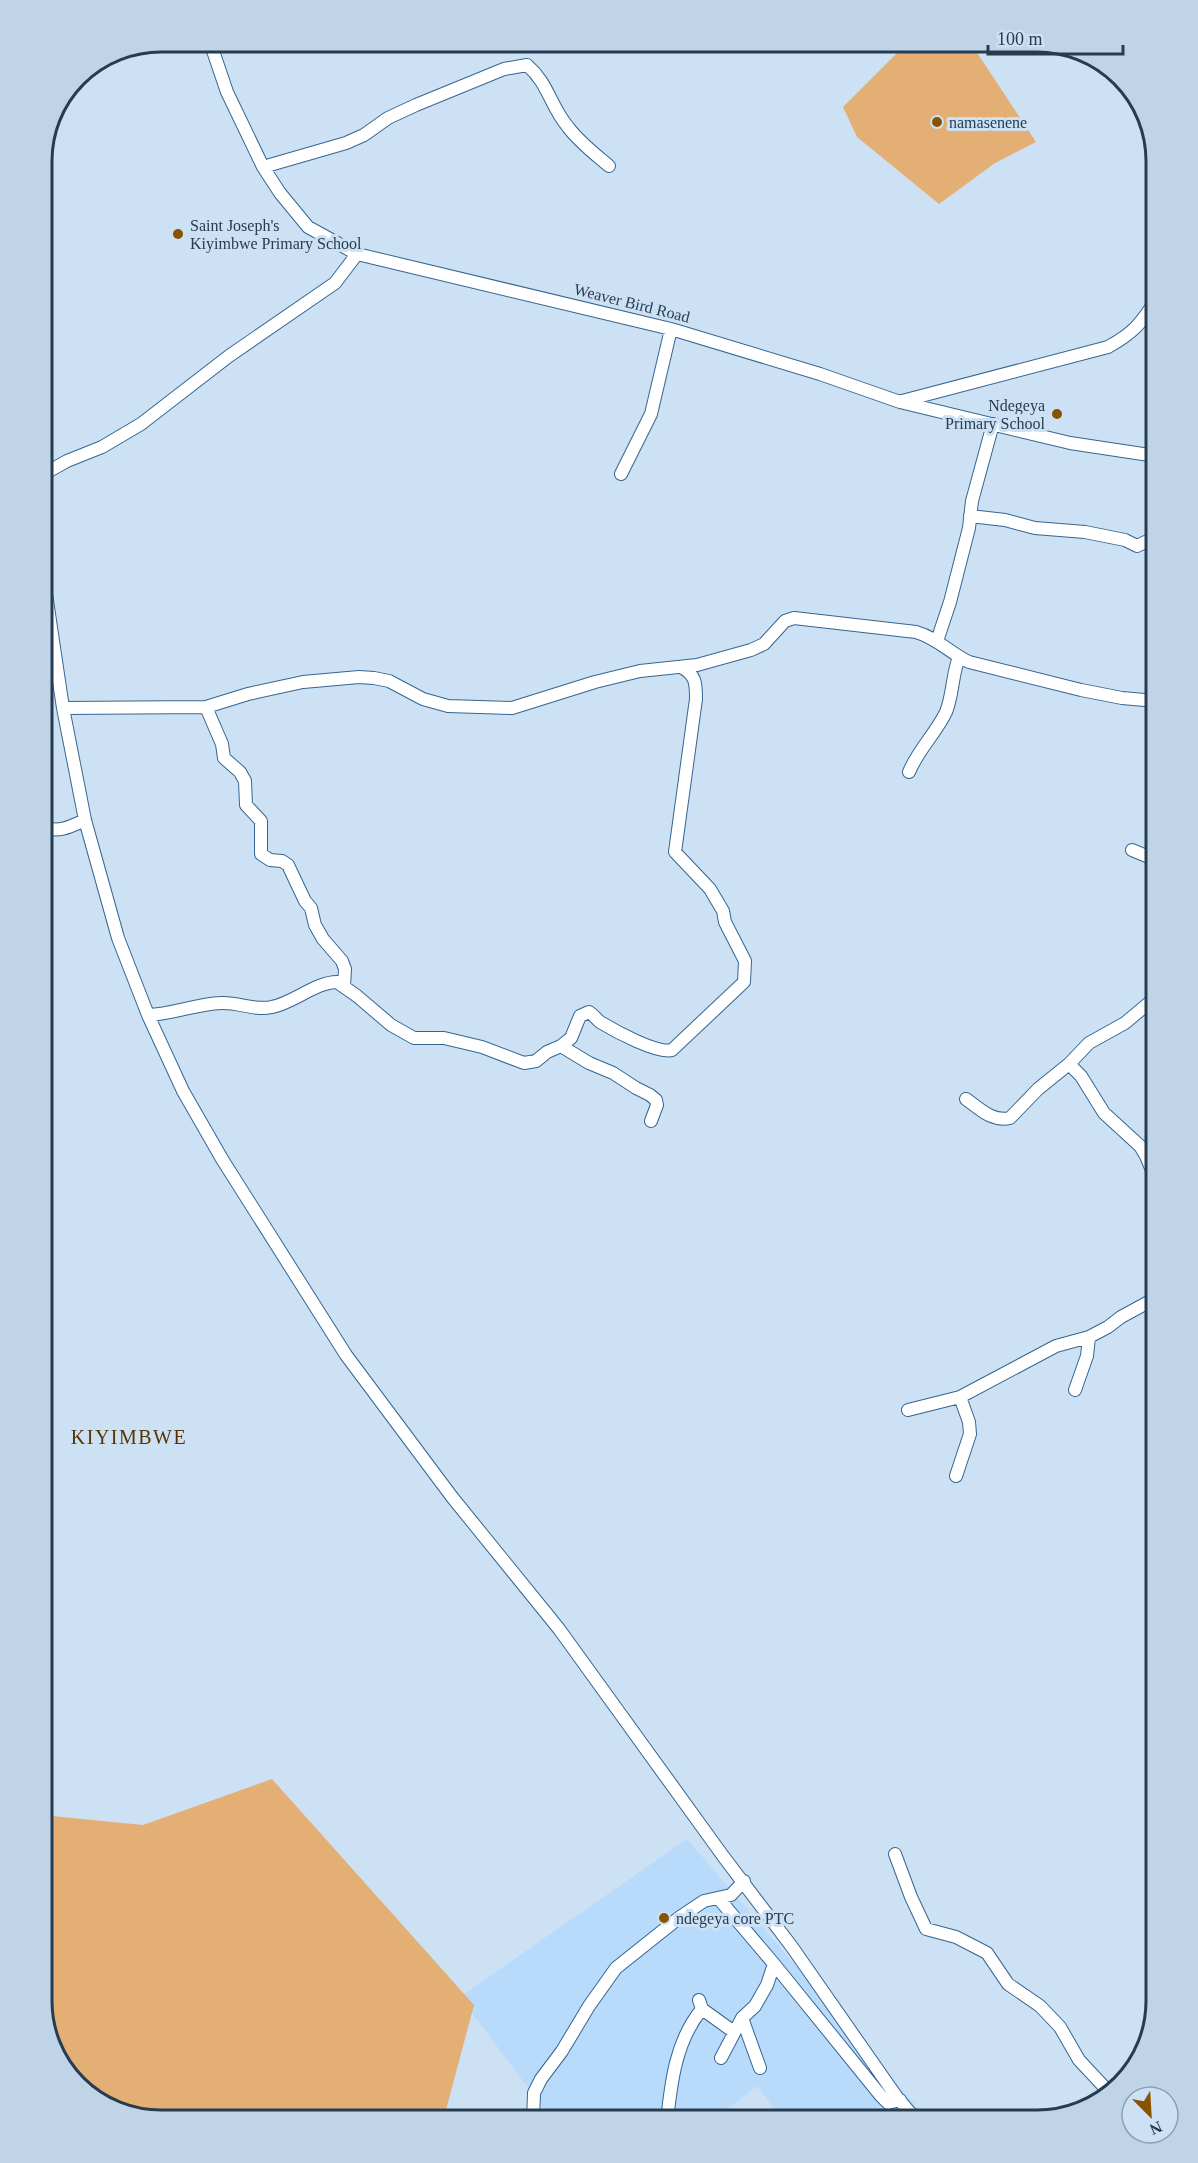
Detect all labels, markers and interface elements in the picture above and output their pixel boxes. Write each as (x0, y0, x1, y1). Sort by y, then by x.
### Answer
scale bar (988, 18, 1123, 56)
text: 100 m (997, 29, 1043, 49)
place label: namasenene (949, 114, 1027, 131)
marker: namasenene (930, 115, 944, 129)
place label: Saint Joseph's Kiyimbwe Primary School (190, 217, 362, 253)
marker: Saint Joseph's Kiyimbwe Primary School (171, 227, 185, 241)
street label: Weaver Bird Road (572, 280, 692, 326)
place label: Ndegeya Primary School (945, 397, 1046, 433)
marker: Ndegeya Primary School (1050, 407, 1064, 421)
district label: KIYIMBWE (71, 1426, 187, 1448)
place label: ndegeya core PTC (676, 1910, 794, 1928)
marker: ndegeya core PTC (657, 1911, 671, 1925)
north arrow (1120, 2085, 1180, 2145)
text: N (1147, 2118, 1165, 2139)

